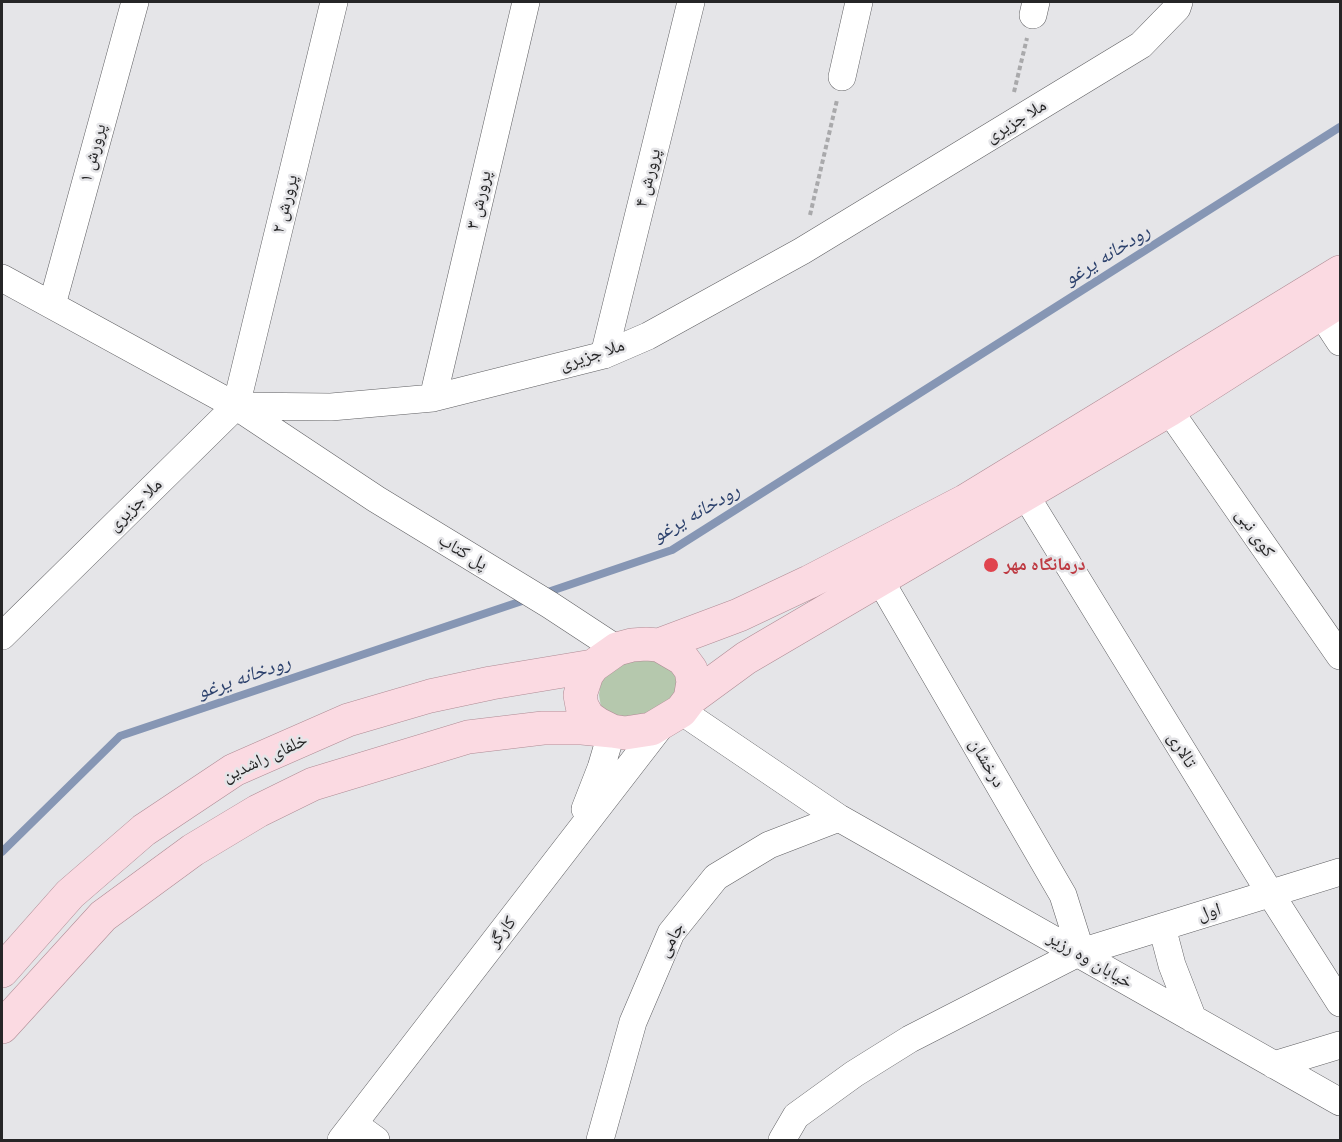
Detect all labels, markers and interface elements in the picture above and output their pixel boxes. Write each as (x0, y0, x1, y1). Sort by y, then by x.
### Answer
street label: ملا جزیری (982, 94, 1050, 148)
street label: پرورش ۱ (75, 121, 111, 185)
street label: پرورش ۴ (630, 146, 666, 210)
street label: پرورش ۳ (462, 168, 496, 232)
street label: پرورش ۲ (267, 172, 303, 236)
water label: رودخانه یرغو (1059, 219, 1155, 291)
street label: ملا جزیری (557, 334, 627, 376)
street label: ملا جزیری (103, 474, 167, 536)
water label: رودخانه یرغو (648, 478, 744, 548)
street label: کوی نبی (1231, 505, 1279, 561)
street label: پل کتاب (434, 529, 492, 575)
place label: درمانگاه مهر (1004, 554, 1086, 576)
marker: درمانگاه مهر (982, 556, 1000, 574)
water label: رودخانه یرغو (194, 650, 294, 704)
street label: تالاری (1163, 728, 1201, 772)
street label: خلفای راشدین (219, 729, 311, 787)
street label: درخشان (964, 735, 1010, 791)
street label: اول (1195, 898, 1223, 926)
street label: کارگر (483, 912, 521, 952)
street label: جامی (653, 919, 689, 961)
street label: خیابان وه رزیر (1044, 927, 1136, 993)

